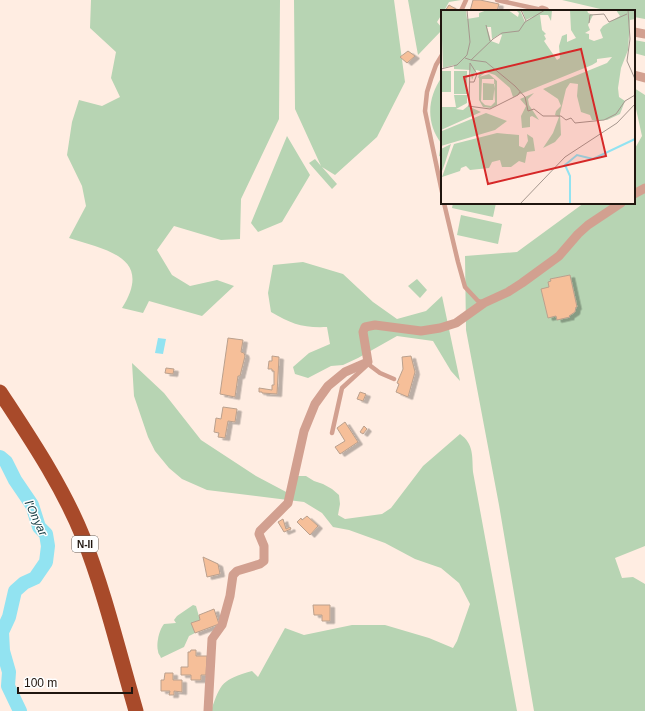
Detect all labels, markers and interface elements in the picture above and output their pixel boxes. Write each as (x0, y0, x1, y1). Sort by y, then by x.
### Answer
inset map (441, 10, 635, 204)
water label: l'Onyar (22, 498, 51, 539)
road number: N-II (72, 536, 98, 552)
scale bar (18, 669, 132, 695)
text: 100 m (24, 676, 57, 690)

